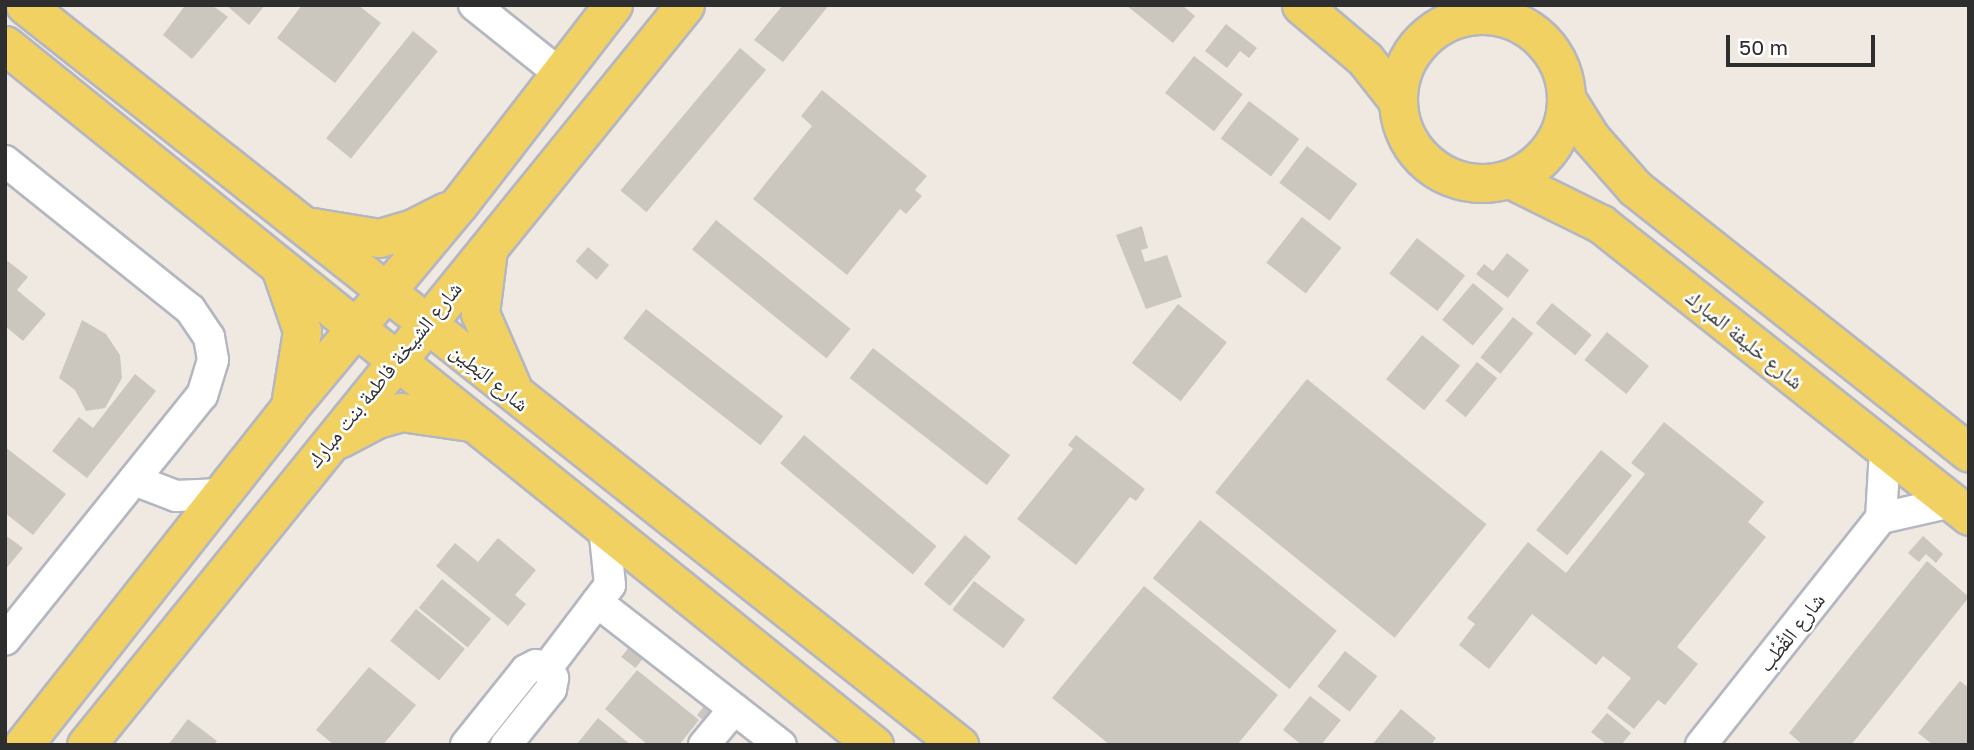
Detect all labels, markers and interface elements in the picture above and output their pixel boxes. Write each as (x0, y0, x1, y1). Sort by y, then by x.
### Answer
scale bar (1729, 21, 1878, 65)
text: 50 m (1739, 34, 1788, 60)
street label: شارع الشيخة فاطمة بنت مبارك (301, 276, 467, 472)
street label: شارع خليفة المبارك (1681, 284, 1809, 394)
street label: شارع البَطِين (446, 338, 534, 416)
street label: شارع القُطُب (1752, 588, 1830, 676)

